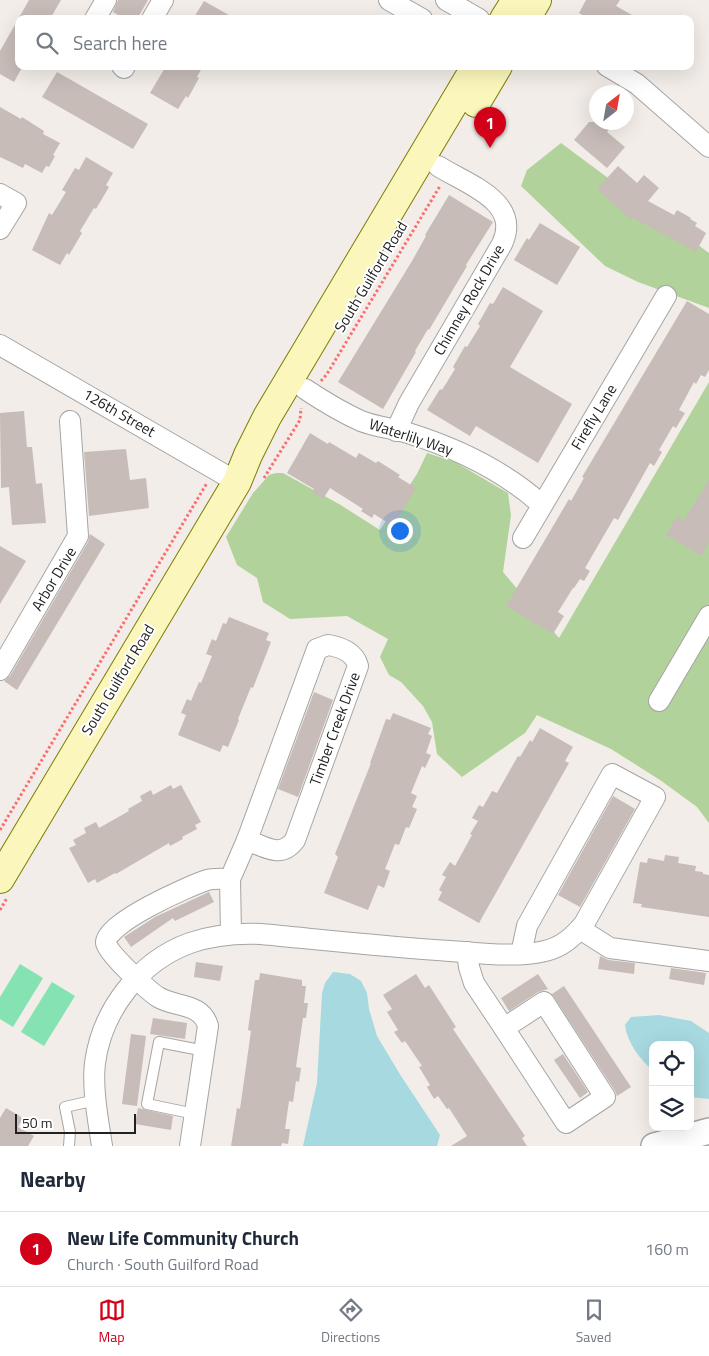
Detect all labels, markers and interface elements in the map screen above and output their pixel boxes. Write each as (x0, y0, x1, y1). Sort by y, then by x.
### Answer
search box (15, 15, 694, 70)
text: Search here (73, 28, 167, 57)
icon: search (33, 29, 61, 57)
north arrow (589, 85, 634, 130)
pin: 1 (474, 107, 506, 148)
street label: South Guilford Road (328, 217, 413, 337)
street label: Chimney Rock Drive (427, 240, 510, 360)
street label: Firefly Lane (565, 379, 622, 454)
street label: 126th Street (79, 382, 160, 443)
street label: Waterlily Way (366, 412, 456, 461)
your location (387, 518, 413, 544)
street label: Arbor Drive (25, 542, 82, 615)
street label: South Guilford Road (75, 620, 160, 740)
street label: Timber Creek Drive (303, 669, 366, 789)
map controls (649, 1041, 694, 1131)
button: locate (649, 1041, 694, 1086)
button: layers (649, 1086, 694, 1131)
scale bar (15, 1111, 136, 1134)
text: 50 m (22, 1112, 52, 1133)
text: Nearby (20, 1163, 85, 1195)
text: New Life Community Church (67, 1223, 299, 1252)
text: 1 (32, 1237, 40, 1261)
text: 160 m (645, 1237, 689, 1261)
text: Church · South Guilford Road (67, 1252, 259, 1276)
tab: Map (98, 1296, 126, 1347)
tab: Directions (321, 1296, 380, 1347)
tab: Saved (576, 1296, 611, 1347)

